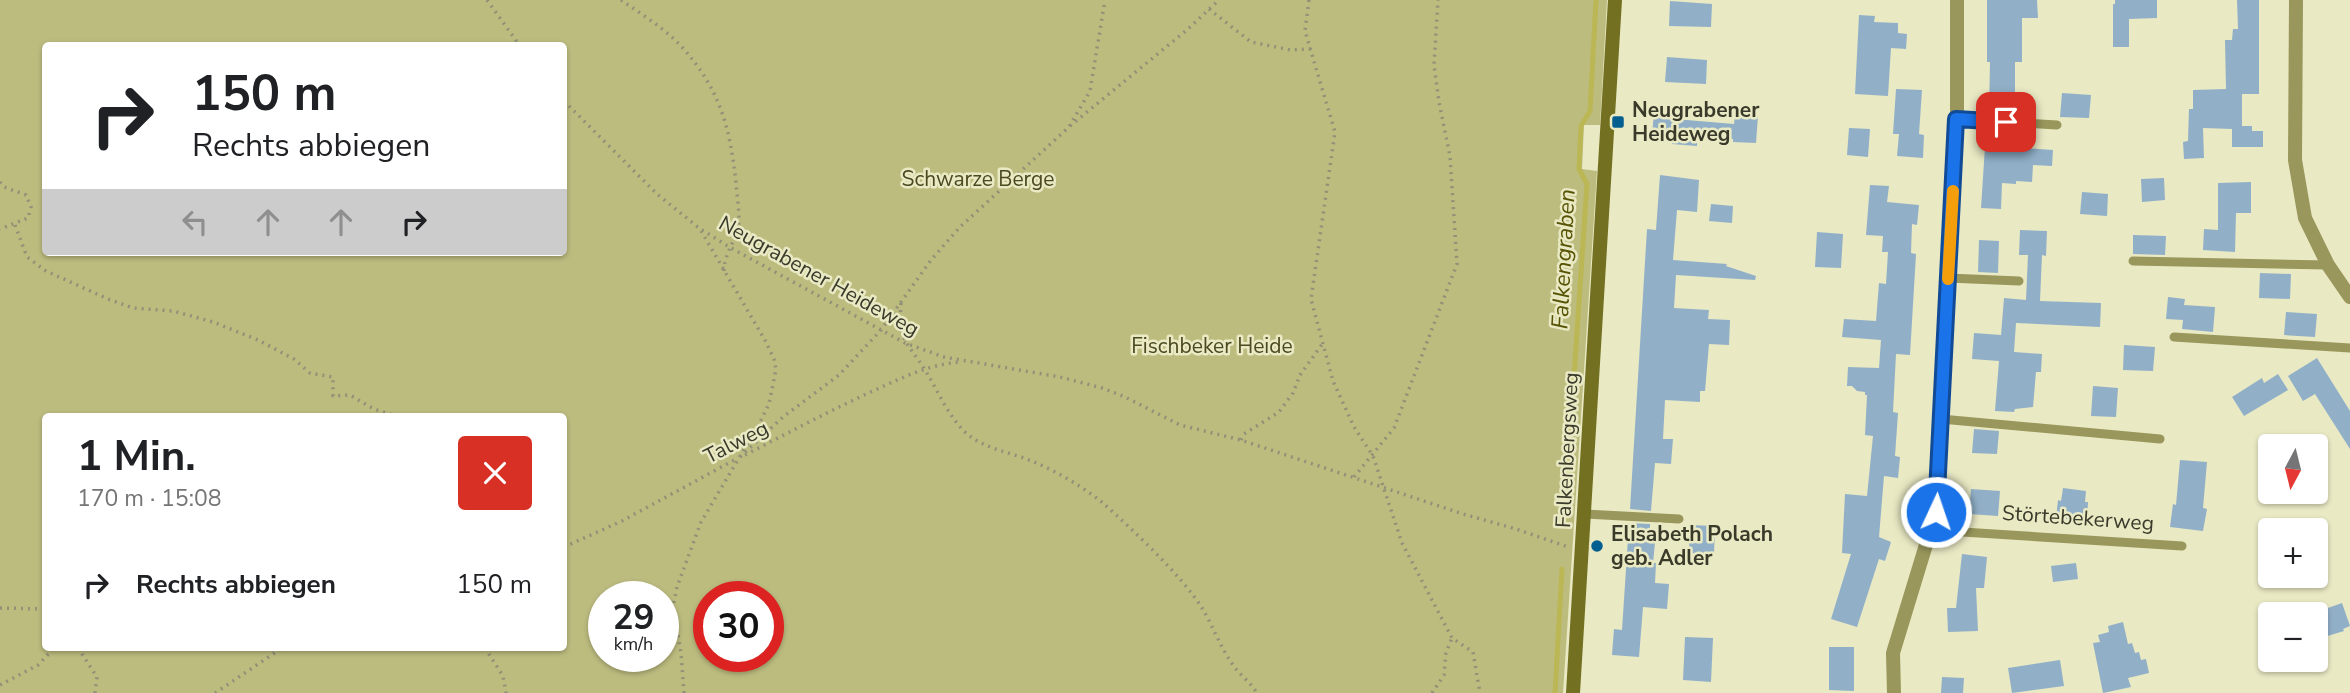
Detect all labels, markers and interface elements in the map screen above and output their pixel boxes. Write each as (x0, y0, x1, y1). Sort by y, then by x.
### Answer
text: 150 m (192, 60, 336, 127)
icon: right (77, 70, 168, 161)
pin (1976, 92, 2036, 152)
place label: Neugrabener Heideweg (1632, 96, 1760, 148)
icon: arrive (1987, 103, 2025, 141)
marker: Neugrabener Heideweg (1610, 114, 1626, 130)
text: Rechts abbiegen (192, 124, 431, 167)
park label: Schwarze Berge (902, 165, 1054, 193)
water label: Falkengraben (1544, 188, 1583, 330)
icon: left (176, 203, 214, 241)
icon: ahead (249, 203, 287, 241)
icon: ahead (322, 203, 360, 241)
icon: right (395, 203, 433, 241)
street label: Neugrabener Heideweg (714, 209, 924, 343)
park label: Fischbeker Heide (1131, 332, 1293, 360)
street label: Falkenbergsweg (1549, 371, 1585, 529)
street label: Talweg (699, 414, 773, 470)
text: 1 Min. (77, 428, 196, 485)
north arrow (2258, 434, 2328, 504)
map controls (2258, 434, 2328, 672)
button: close (458, 436, 532, 510)
position arrow (1899, 475, 1973, 549)
text: 170 m · 15:08 (77, 483, 222, 514)
street label: Störtebekerweg (2001, 499, 2155, 537)
button: + (2258, 518, 2328, 588)
place label: Elisabeth Polach geb. Adler (1611, 520, 1773, 572)
marker: Elisabeth Polach geb. Adler (1589, 538, 1605, 554)
icon: right (77, 566, 115, 604)
text: Rechts abbiegen (136, 567, 336, 602)
text: 150 m (456, 567, 532, 602)
speed limit sign: 30 (693, 581, 784, 672)
text: 29 (612, 594, 655, 641)
button: − (2258, 602, 2328, 672)
text: km/h (614, 632, 653, 656)

